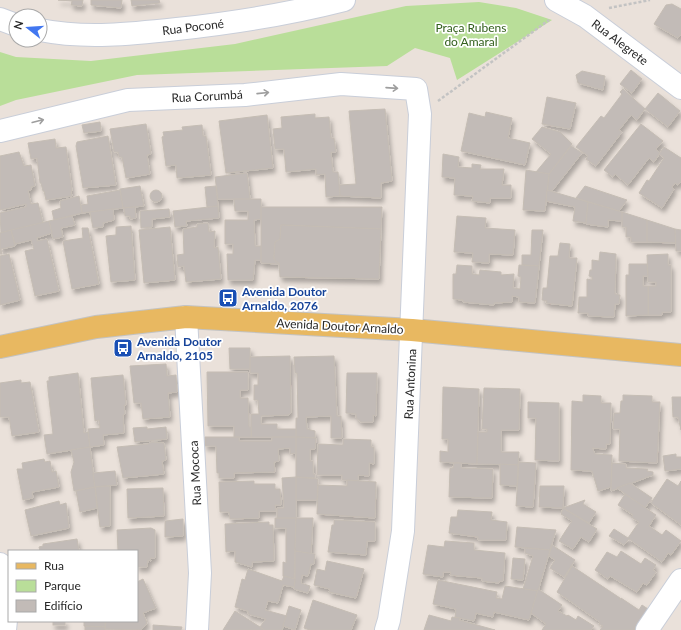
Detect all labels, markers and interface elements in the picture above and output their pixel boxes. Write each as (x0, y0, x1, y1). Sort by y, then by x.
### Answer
north arrow (8, 8, 48, 48)
street label: Rua Poconé (161, 16, 225, 38)
street label: Rua Alegrete (589, 16, 651, 68)
text: N (11, 19, 25, 31)
park label: Praça Rubens do Amaral (435, 20, 507, 49)
one-way arrow (385, 84, 398, 91)
street label: Rua Corumbá (171, 87, 243, 105)
one-way arrow (256, 89, 269, 96)
one-way arrow (31, 117, 44, 124)
place label: Avenida Doutor Arnaldo, 2076 (241, 284, 327, 313)
bus stop icon: Avenida Doutor Arnaldo, 2076 (217, 287, 239, 309)
street label: Avenida Doutor Arnaldo (276, 315, 404, 337)
place label: Avenida Doutor Arnaldo, 2105 (136, 334, 222, 363)
bus stop icon: Avenida Doutor Arnaldo, 2105 (112, 337, 134, 359)
street label: Rua Antonina (401, 348, 419, 420)
street label: Rua Mococa (186, 440, 204, 506)
legend (8, 550, 138, 622)
text: Rua (44, 558, 64, 573)
text: Parque (44, 578, 81, 593)
text: Edifício (44, 598, 83, 613)

